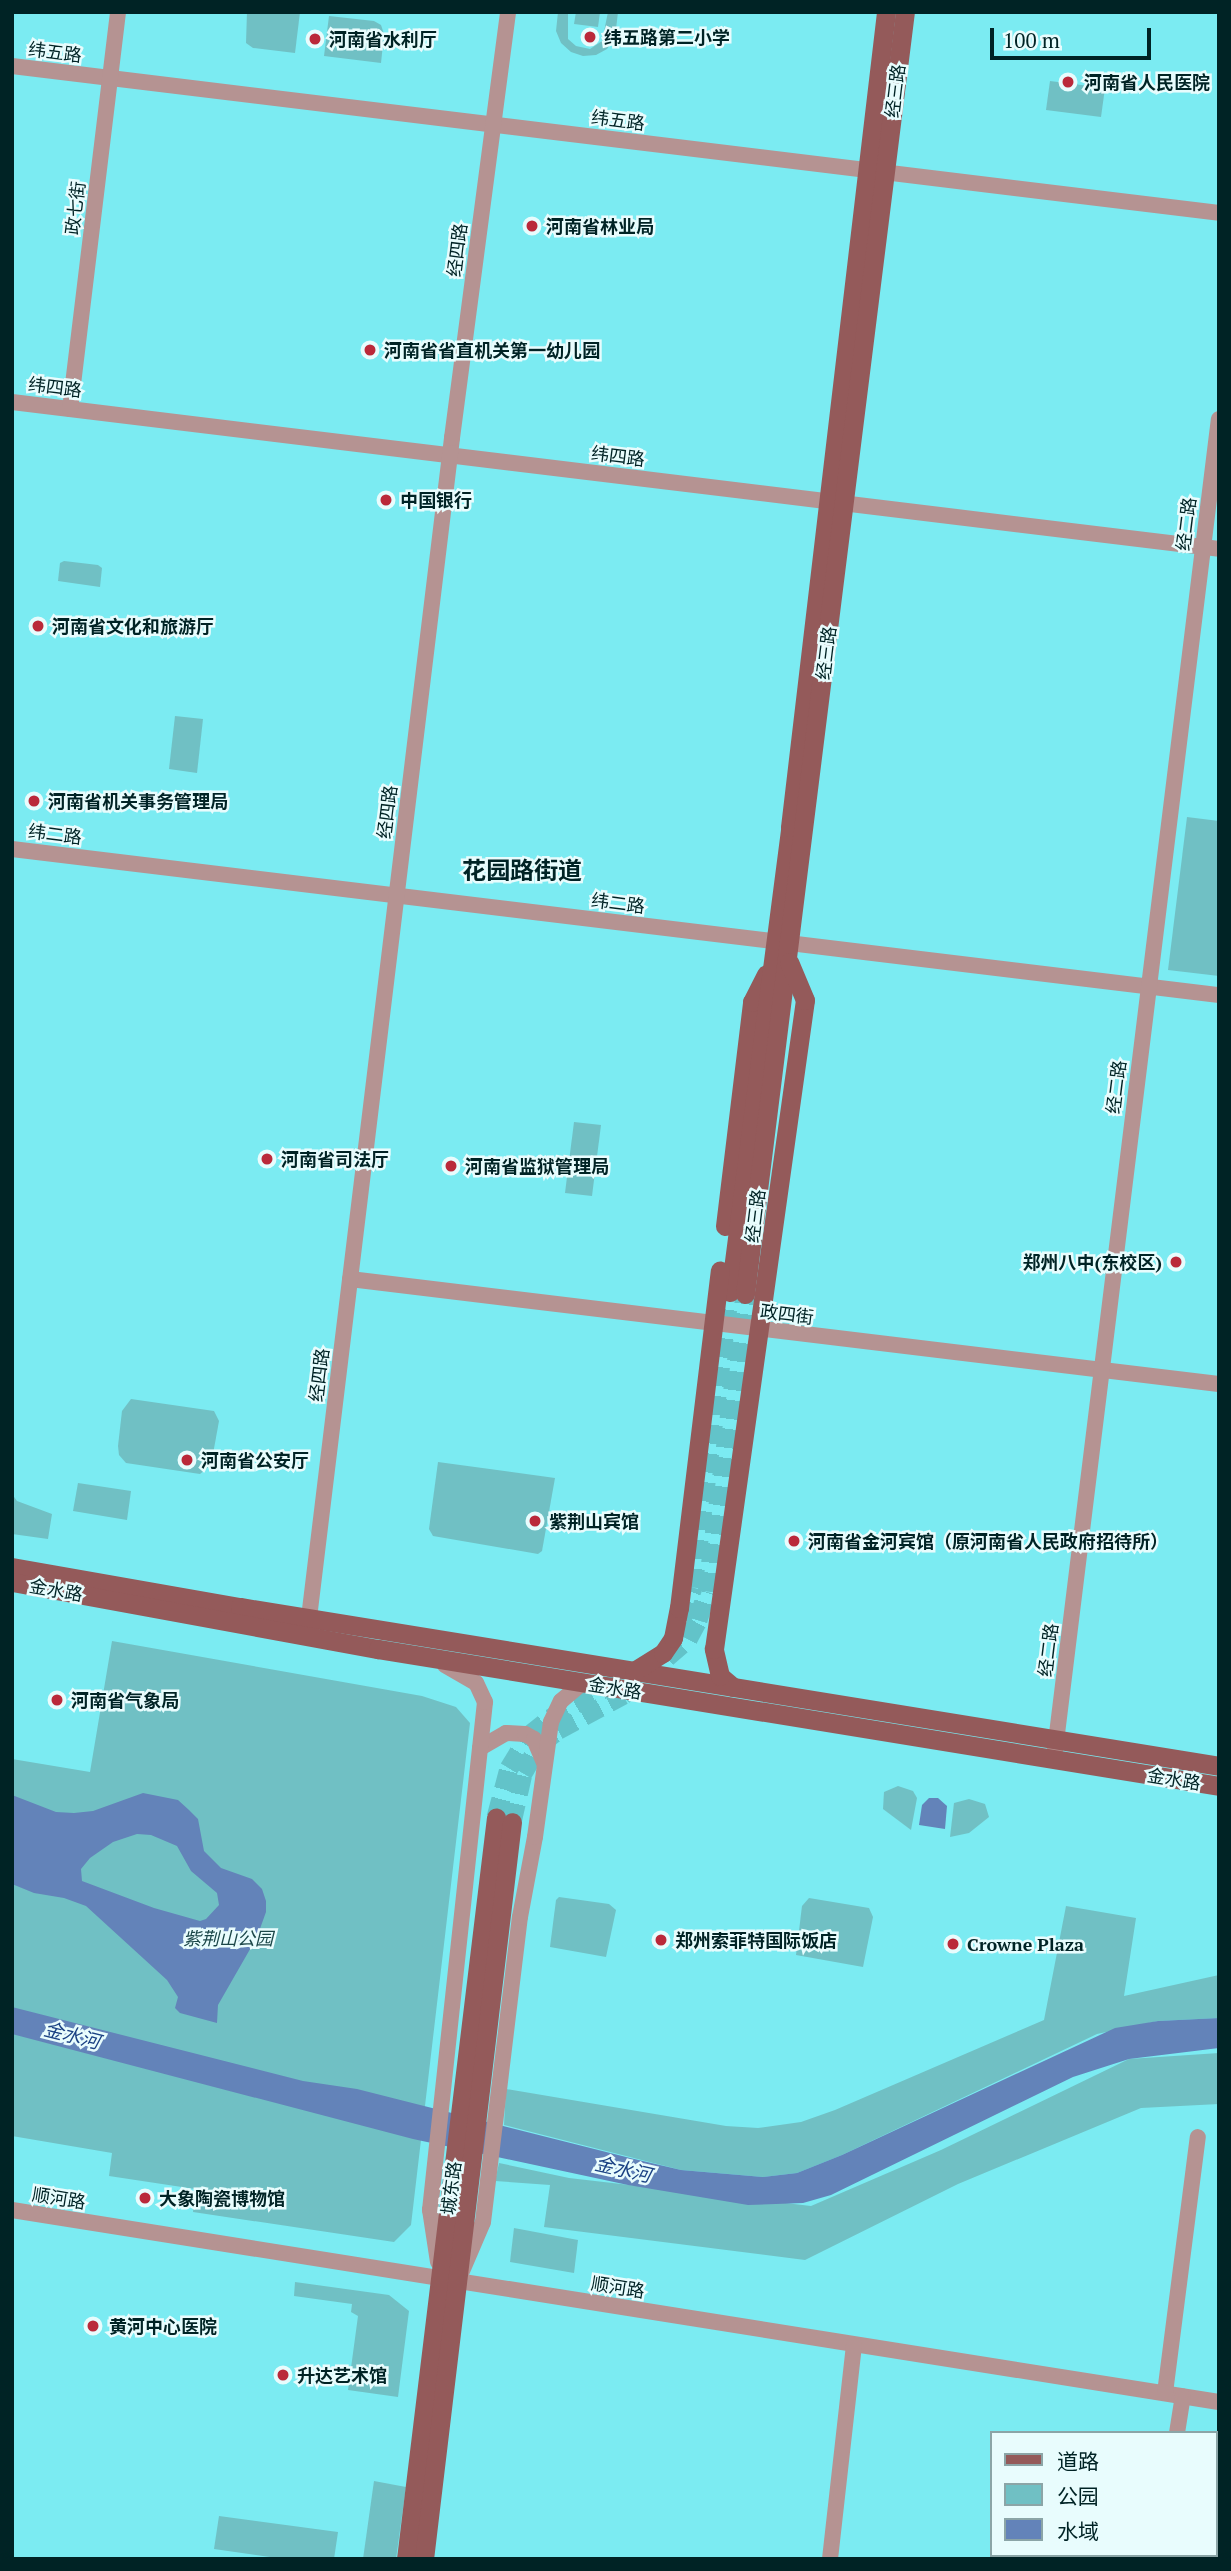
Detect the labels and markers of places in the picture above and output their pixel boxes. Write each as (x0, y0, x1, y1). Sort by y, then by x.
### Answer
place label: 纬五路第二小学 (604, 26, 730, 48)
place label: 河南省水利厅 (329, 28, 437, 50)
marker: 纬五路第二小学 (582, 29, 598, 45)
marker: 河南省水利厅 (307, 31, 323, 47)
place label: 河南省人民医院 (1084, 71, 1210, 93)
marker: 河南省人民医院 (1058, 72, 1078, 92)
place label: 河南省林业局 (546, 215, 654, 237)
marker: 河南省林业局 (524, 218, 540, 234)
place label: 河南省省直机关第一幼儿园 (384, 339, 600, 361)
marker: 河南省省直机关第一幼儿园 (362, 342, 378, 358)
place label: 中国银行 (400, 489, 472, 511)
marker: 中国银行 (378, 492, 394, 508)
place label: 河南省文化和旅游厅 (52, 615, 214, 637)
marker: 河南省文化和旅游厅 (30, 618, 46, 634)
place label: 河南省机关事务管理局 (48, 790, 228, 812)
marker: 河南省机关事务管理局 (26, 793, 42, 809)
place label: 河南省司法厅 (281, 1148, 389, 1170)
marker: 河南省司法厅 (259, 1151, 275, 1167)
place label: 河南省监狱管理局 (465, 1155, 609, 1177)
marker: 河南省监狱管理局 (443, 1158, 459, 1174)
place label: 郑州八中(东校区) (1023, 1251, 1162, 1273)
marker: 郑州八中(东校区) (1168, 1254, 1184, 1270)
place label: 河南省公安厅 (201, 1449, 309, 1471)
marker: 河南省公安厅 (179, 1452, 195, 1468)
place label: 紫荆山宾馆 (549, 1510, 639, 1532)
marker: 紫荆山宾馆 (527, 1513, 543, 1529)
place label: 河南省金河宾馆（原河南省人民政府招待所） (808, 1530, 1168, 1552)
marker: 河南省金河宾馆（原河南省人民政府招待所） (786, 1533, 802, 1549)
place label: 河南省气象局 (71, 1689, 179, 1711)
marker: 河南省气象局 (49, 1692, 65, 1708)
place label: 郑州索菲特国际饭店 (675, 1929, 837, 1951)
marker: 郑州索菲特国际饭店 (653, 1932, 669, 1948)
place label: Crowne Plaza (967, 1933, 1084, 1955)
marker: Crowne Plaza (945, 1936, 961, 1952)
place label: 大象陶瓷博物馆 (159, 2187, 285, 2209)
marker: 大象陶瓷博物馆 (137, 2190, 153, 2206)
place label: 黄河中心医院 (109, 2315, 217, 2337)
marker: 黄河中心医院 (83, 2316, 103, 2336)
place label: 升达艺术馆 (297, 2364, 387, 2386)
marker: 升达艺术馆 (275, 2367, 291, 2383)

